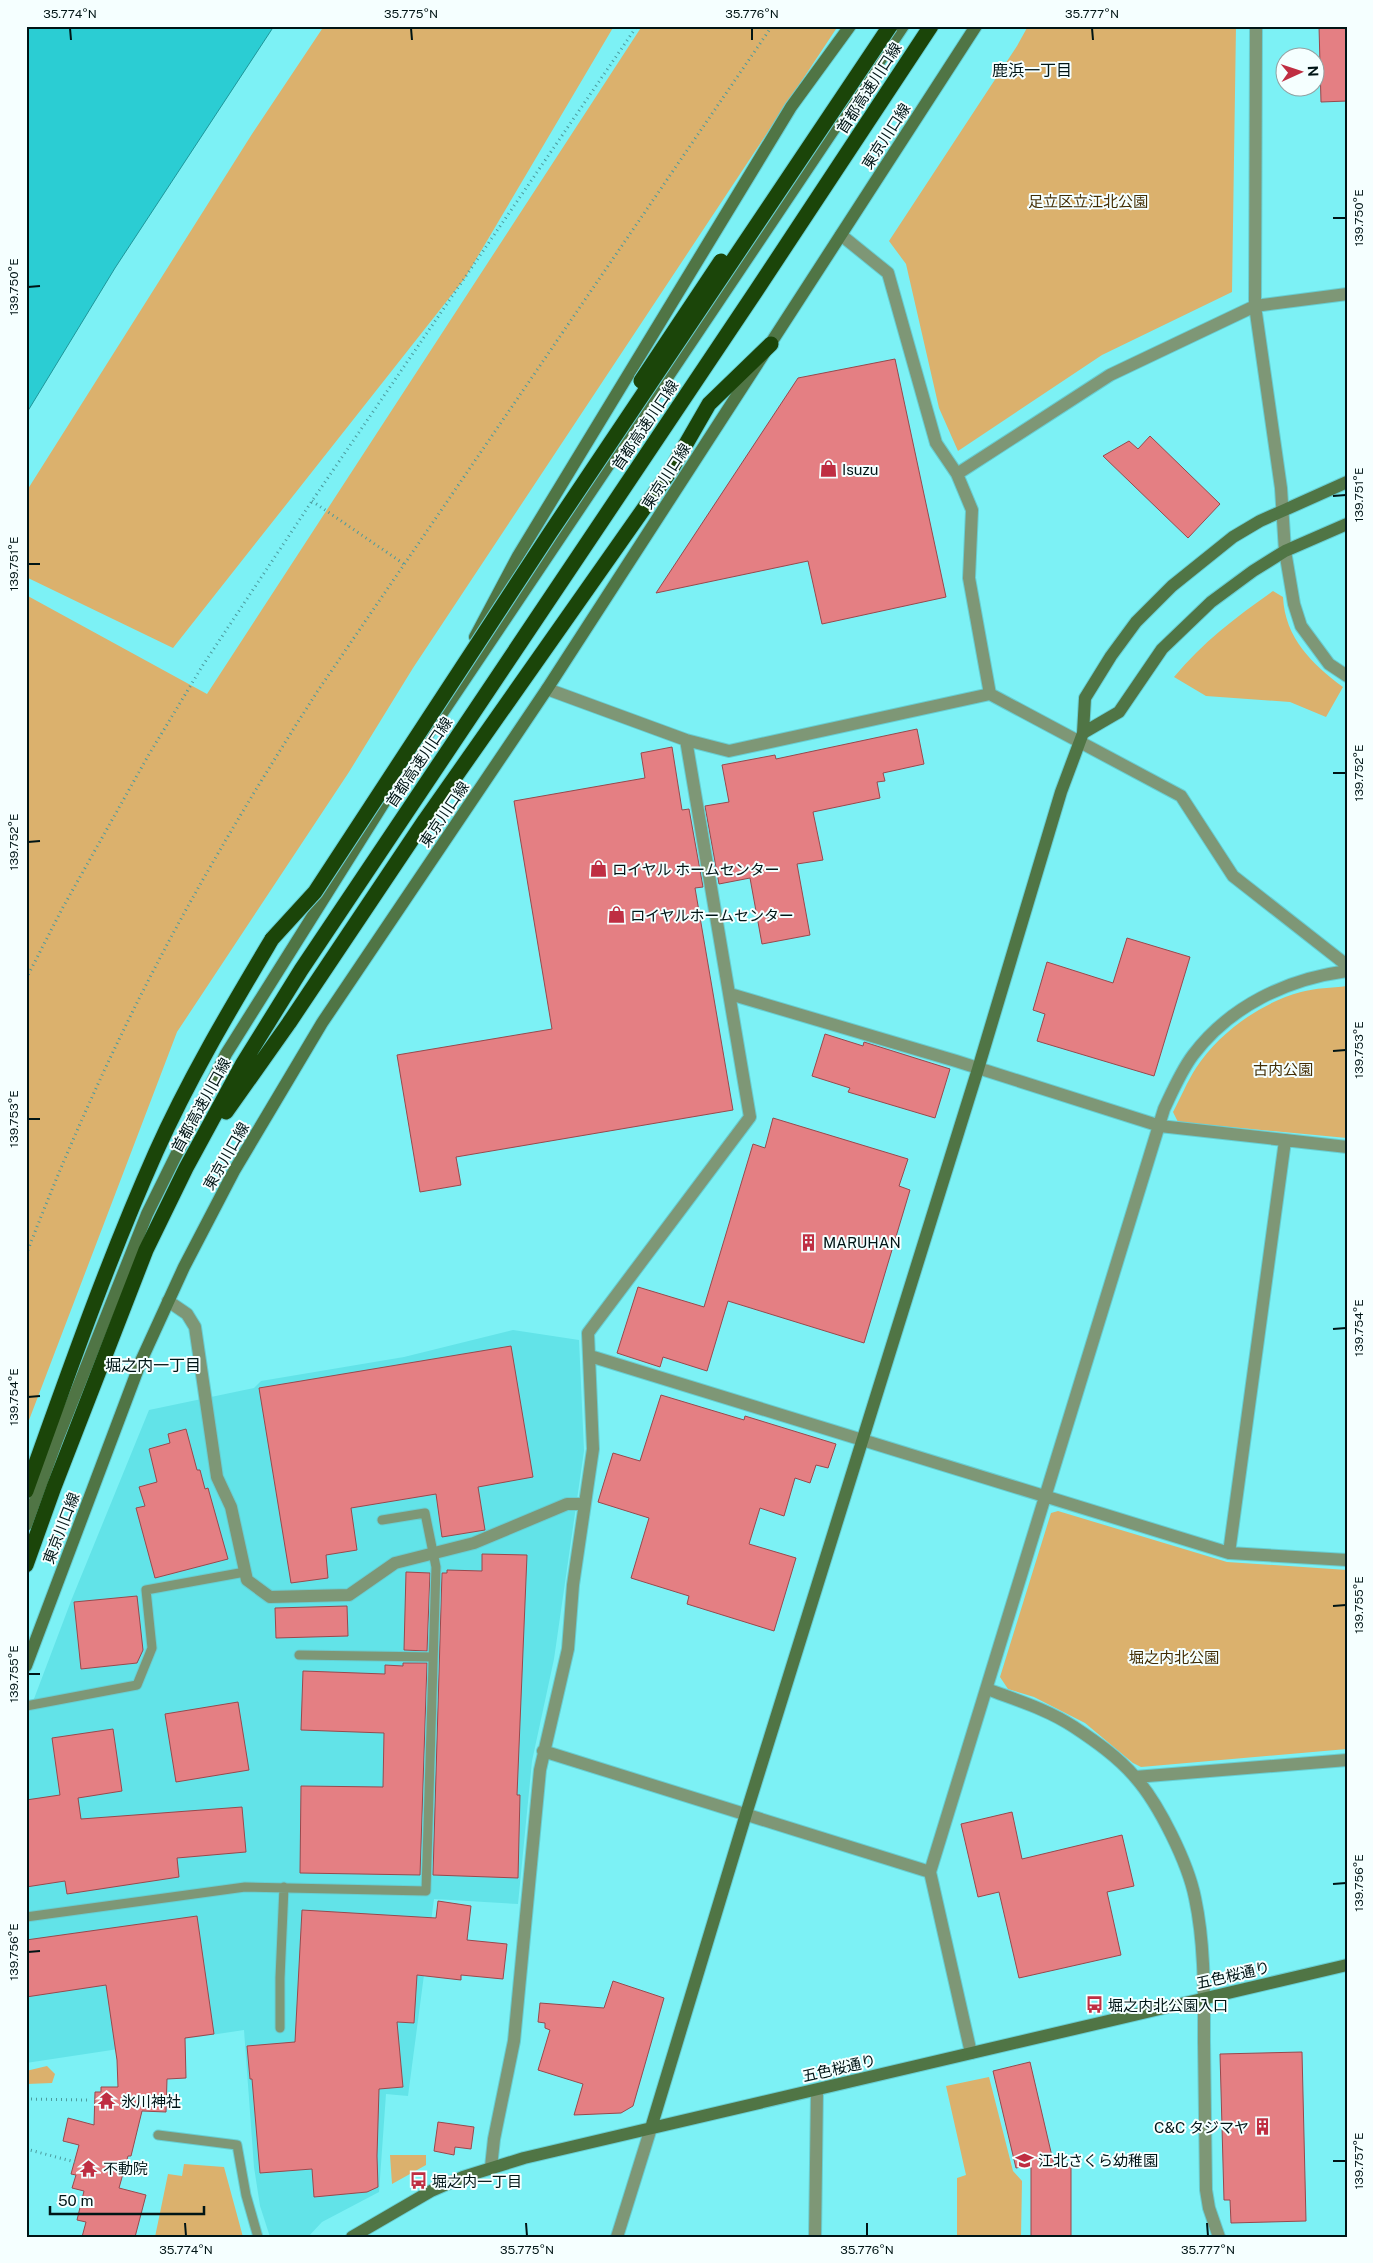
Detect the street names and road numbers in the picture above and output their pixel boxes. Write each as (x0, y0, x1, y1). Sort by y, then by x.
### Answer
street label: 首都高速川口線 (833, 39, 905, 137)
street label: 東京川口線 (858, 100, 914, 172)
street label: 首都高速川口線 (609, 377, 681, 473)
street label: 東京川口線 (638, 440, 694, 512)
street label: 首都高速川口線 (383, 714, 455, 810)
street label: 東京川口線 (416, 778, 472, 850)
street label: 首都高速川口線 (168, 1055, 234, 1155)
street label: 東京川口線 (200, 1119, 252, 1193)
street label: 東京川口線 (40, 1490, 82, 1566)
street label: 五色桜通り (1195, 1958, 1271, 1992)
street label: 五色桜通り (801, 2051, 877, 2085)

